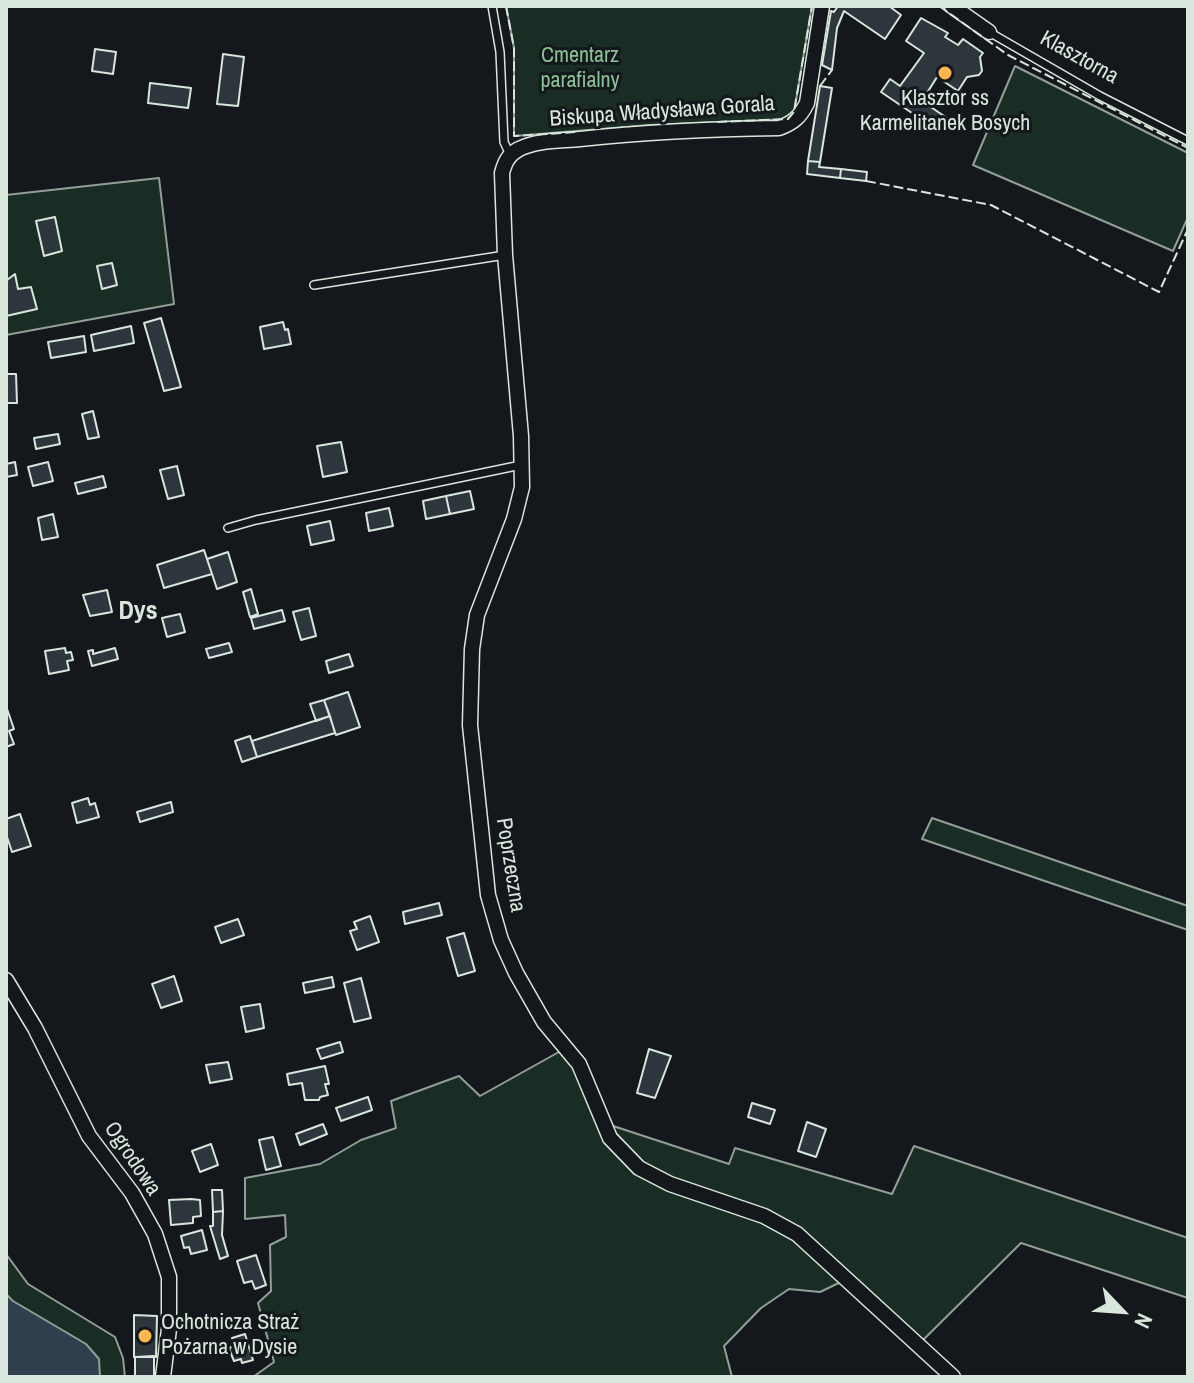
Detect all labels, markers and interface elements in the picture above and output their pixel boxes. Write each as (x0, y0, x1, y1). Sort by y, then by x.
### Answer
street label: Klasztorna (1035, 26, 1123, 90)
park label: Cmentarz parafialny (540, 43, 620, 94)
marker: Klasztor ss Karmelitanek Bosych (936, 64, 954, 82)
place label: Klasztor ss Karmelitanek Bosych (860, 86, 1030, 138)
street label: Biskupa Władysława Gorala (549, 91, 775, 133)
district label: Dys (118, 596, 158, 628)
street label: Poprzeczna (490, 816, 530, 914)
street label: Ogrodowa (98, 1117, 166, 1201)
north arrow (1082, 1271, 1162, 1351)
text: N (1127, 1309, 1160, 1333)
place label: Ochotnicza Straż Pożarna w Dysie (161, 1310, 299, 1362)
marker: Ochotnicza Straż Pożarna w Dysie (136, 1327, 154, 1345)

